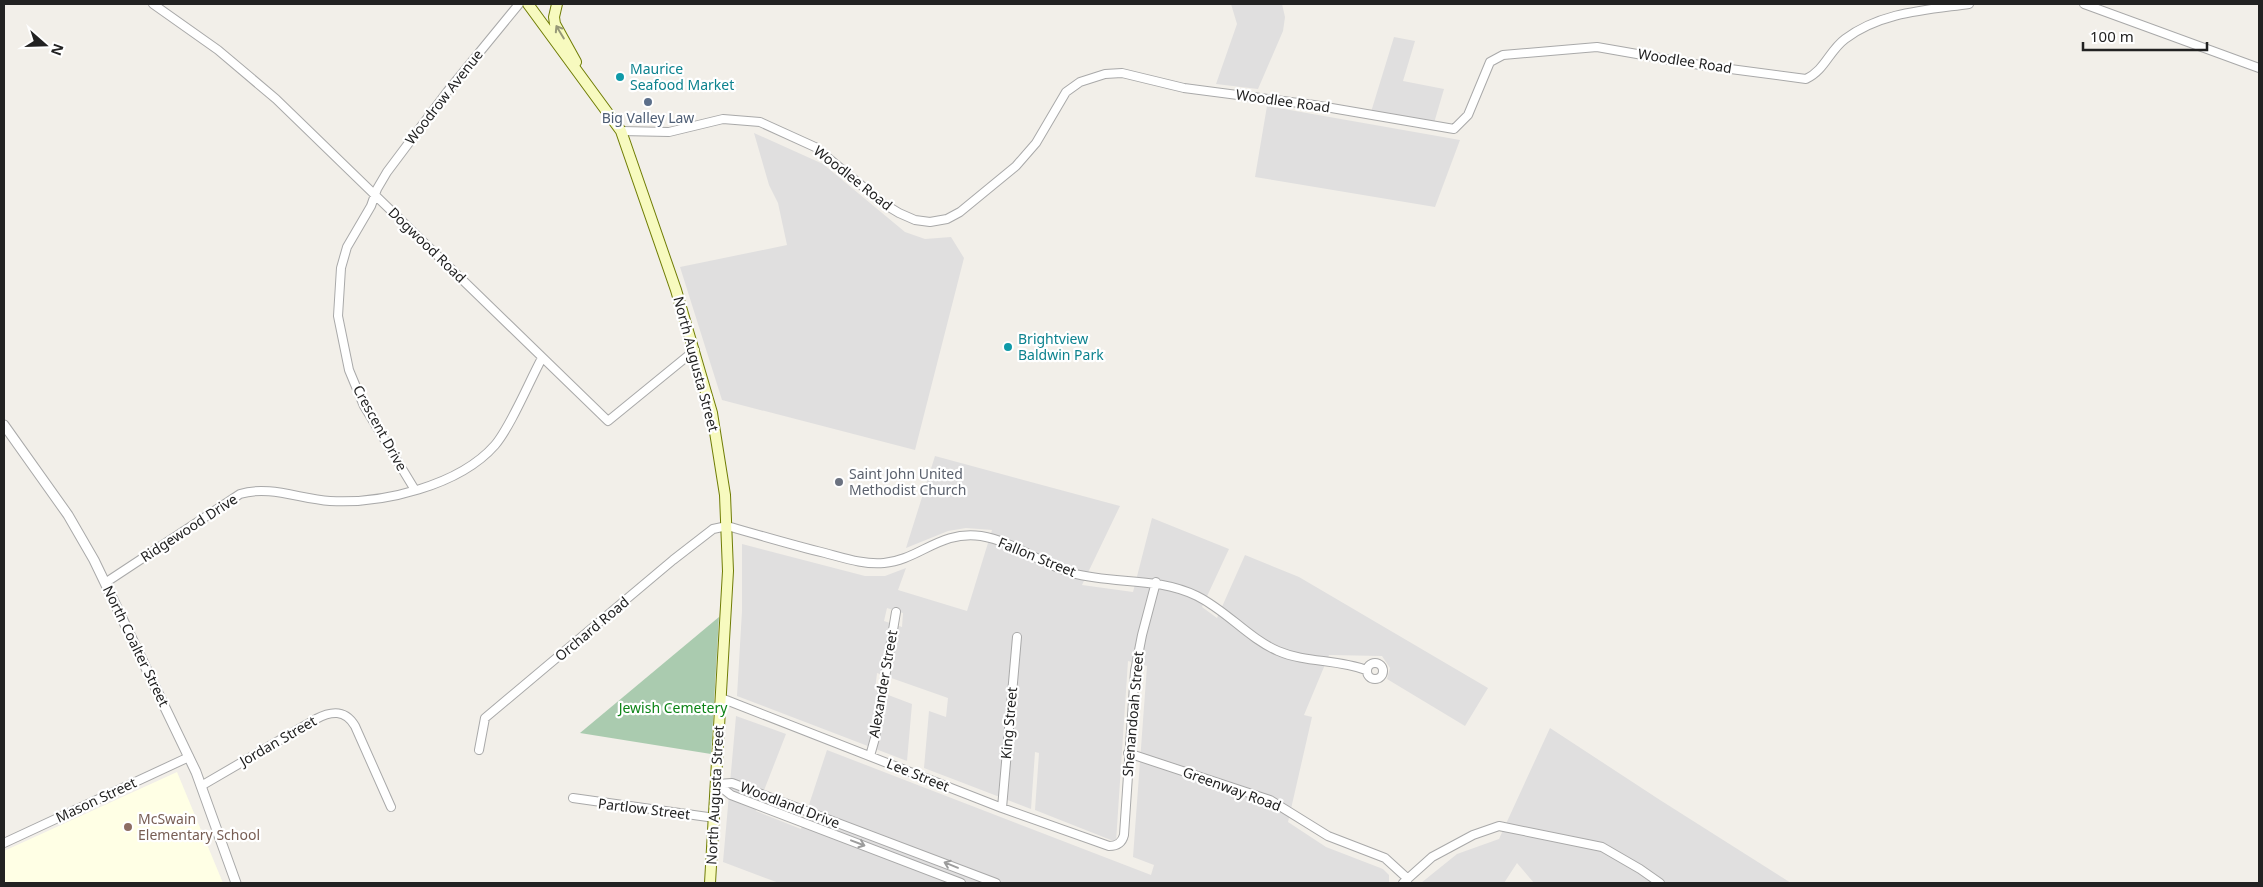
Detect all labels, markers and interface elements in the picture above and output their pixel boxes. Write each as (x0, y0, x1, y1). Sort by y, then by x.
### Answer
north arrow (20, 20, 70, 70)
scale bar (2083, 20, 2207, 52)
one-way arrow (555, 25, 565, 39)
text: 100 m (2090, 26, 2134, 46)
text: N (47, 41, 69, 58)
street label: Woodlee Road (1637, 44, 1733, 77)
street label: Woodrow Avenue (400, 45, 487, 148)
place label: Maurice Seafood Market (630, 59, 734, 94)
marker: Maurice Seafood Market (614, 71, 626, 83)
street label: Woodlee Road (1235, 84, 1331, 117)
marker: Big Valley Law (642, 96, 654, 108)
place label: Big Valley Law (602, 108, 694, 127)
street label: Woodlee Road (810, 141, 897, 214)
street label: Dogwood Road (384, 203, 470, 287)
street label: North Augusta Street (669, 294, 724, 434)
place label: Brightview Baldwin Park (1018, 329, 1104, 364)
marker: Brightview Baldwin Park (1002, 341, 1014, 353)
street label: Crescent Drive (349, 381, 412, 474)
place label: Saint John United Methodist Church (849, 464, 966, 499)
marker: Saint John United Methodist Church (833, 476, 845, 488)
street label: Ridgewood Drive (137, 489, 241, 566)
street label: Fallon Street (996, 532, 1079, 581)
street label: North Coalter Street (99, 582, 174, 709)
street label: Orchard Road (551, 592, 633, 665)
street label: Alexander Street (864, 629, 901, 739)
street label: Shenandoah Street (1118, 651, 1147, 777)
street label: King Street (996, 686, 1021, 760)
park label: Jewish Cemetery (617, 698, 728, 717)
street label: Jordan Street (234, 711, 320, 771)
street label: North Augusta Street (701, 725, 728, 865)
street label: Lee Street (884, 753, 952, 796)
street label: Greenway Road (1180, 762, 1284, 815)
street label: Mason Street (52, 773, 139, 827)
street label: Woodland Drive (738, 777, 843, 832)
street label: Partlow Street (597, 793, 691, 824)
place label: McSwain Elementary School (138, 809, 260, 844)
marker: McSwain Elementary School (122, 821, 134, 833)
one-way arrow (851, 840, 866, 849)
one-way arrow (943, 860, 959, 869)

